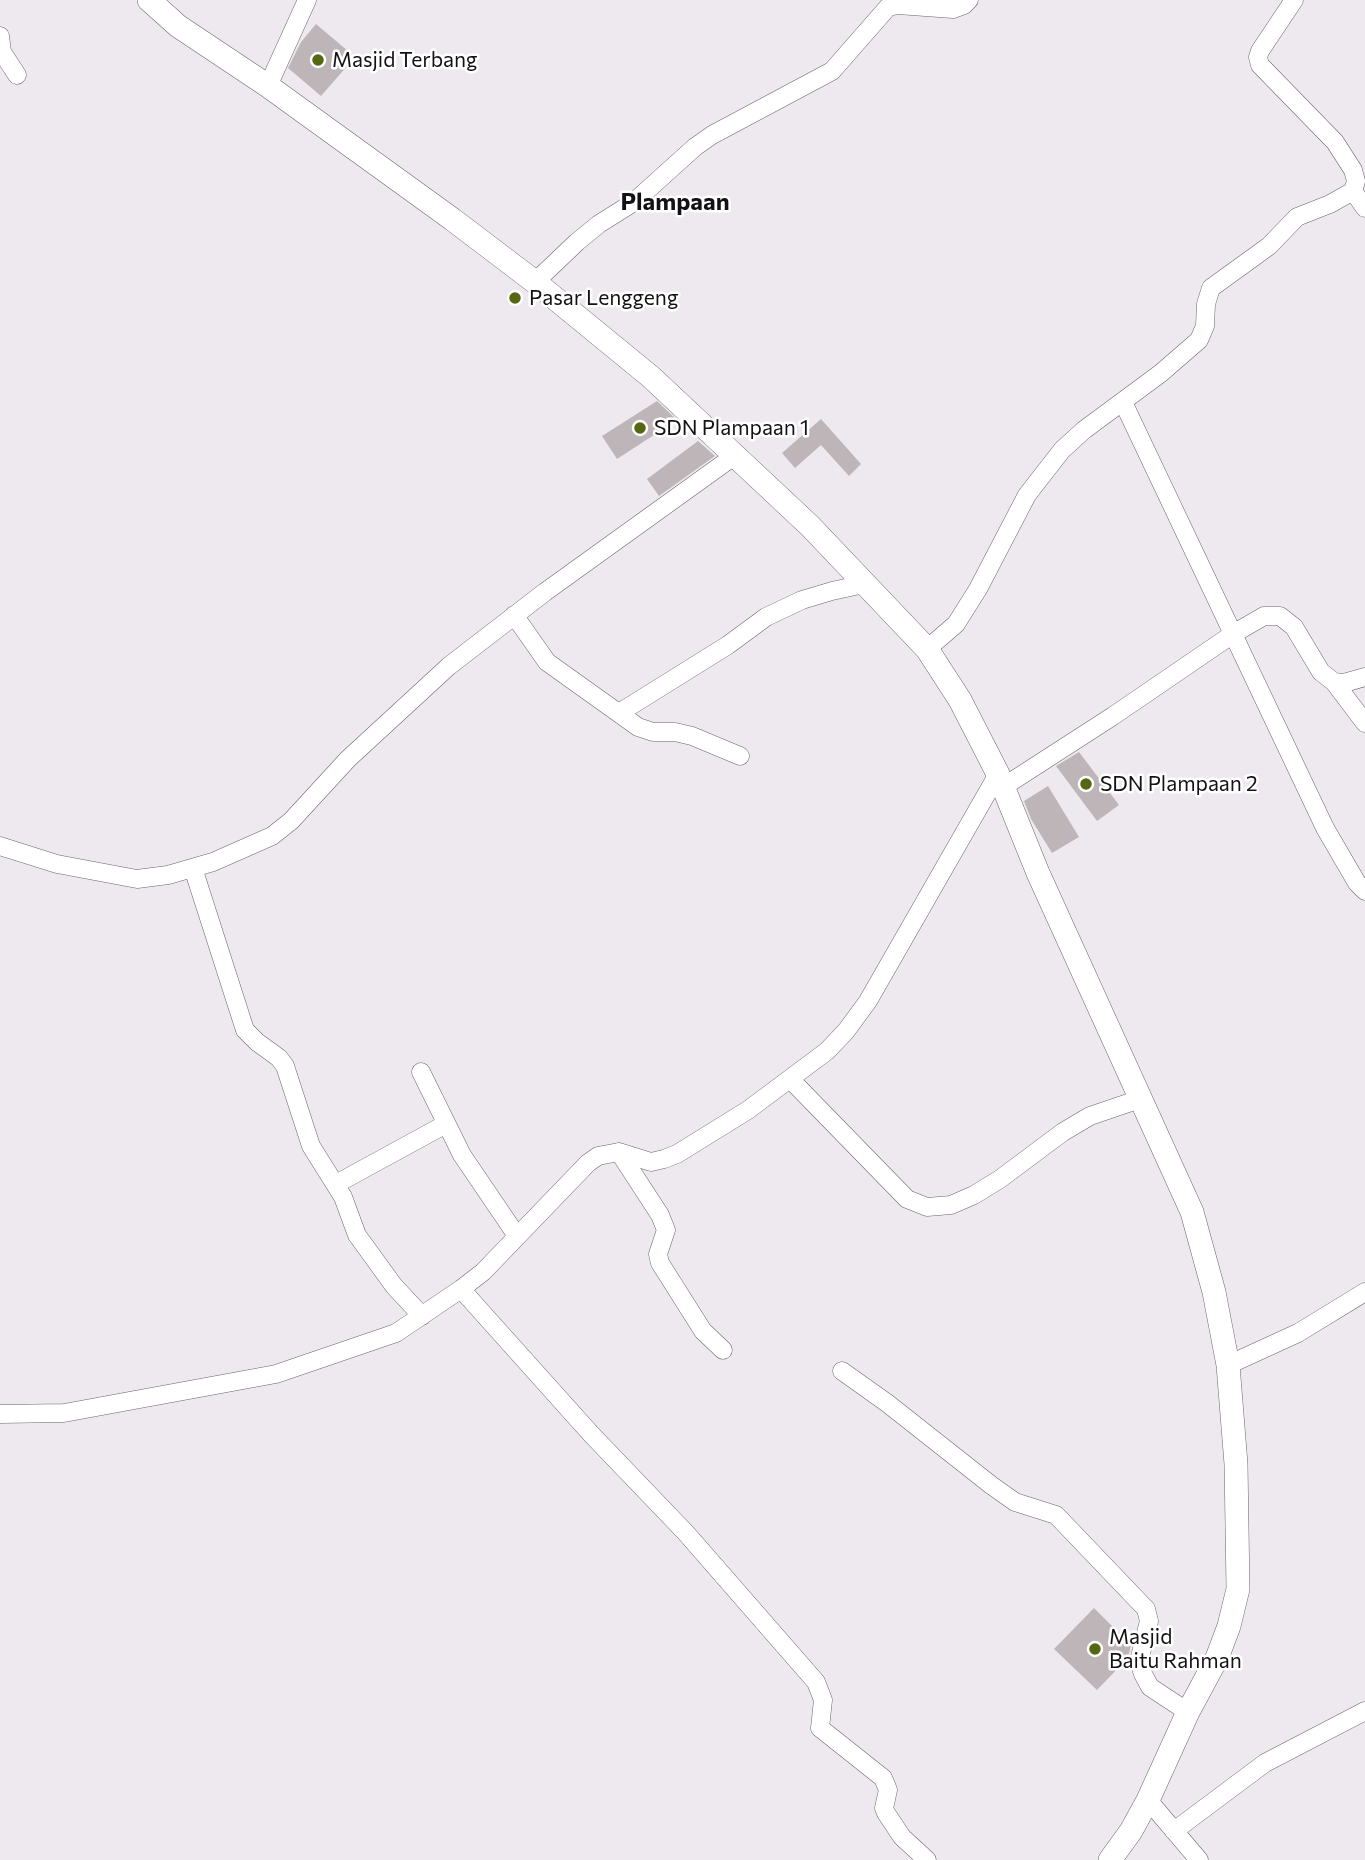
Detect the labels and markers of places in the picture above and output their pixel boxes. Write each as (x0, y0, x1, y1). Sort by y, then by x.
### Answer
place label: Masjid Terbang (332, 47, 477, 73)
marker: Masjid Terbang (310, 52, 326, 68)
place label: Pasar Lenggeng (529, 285, 678, 311)
marker: Pasar Lenggeng (507, 290, 523, 306)
place label: SDN Plampaan 1 (654, 415, 809, 441)
marker: SDN Plampaan 1 (632, 420, 648, 436)
place label: SDN Plampaan 2 (1100, 771, 1258, 797)
marker: SDN Plampaan 2 (1078, 776, 1094, 792)
place label: Masjid Baitu Rahman (1109, 1624, 1242, 1674)
marker: Masjid Baitu Rahman (1087, 1641, 1103, 1657)

